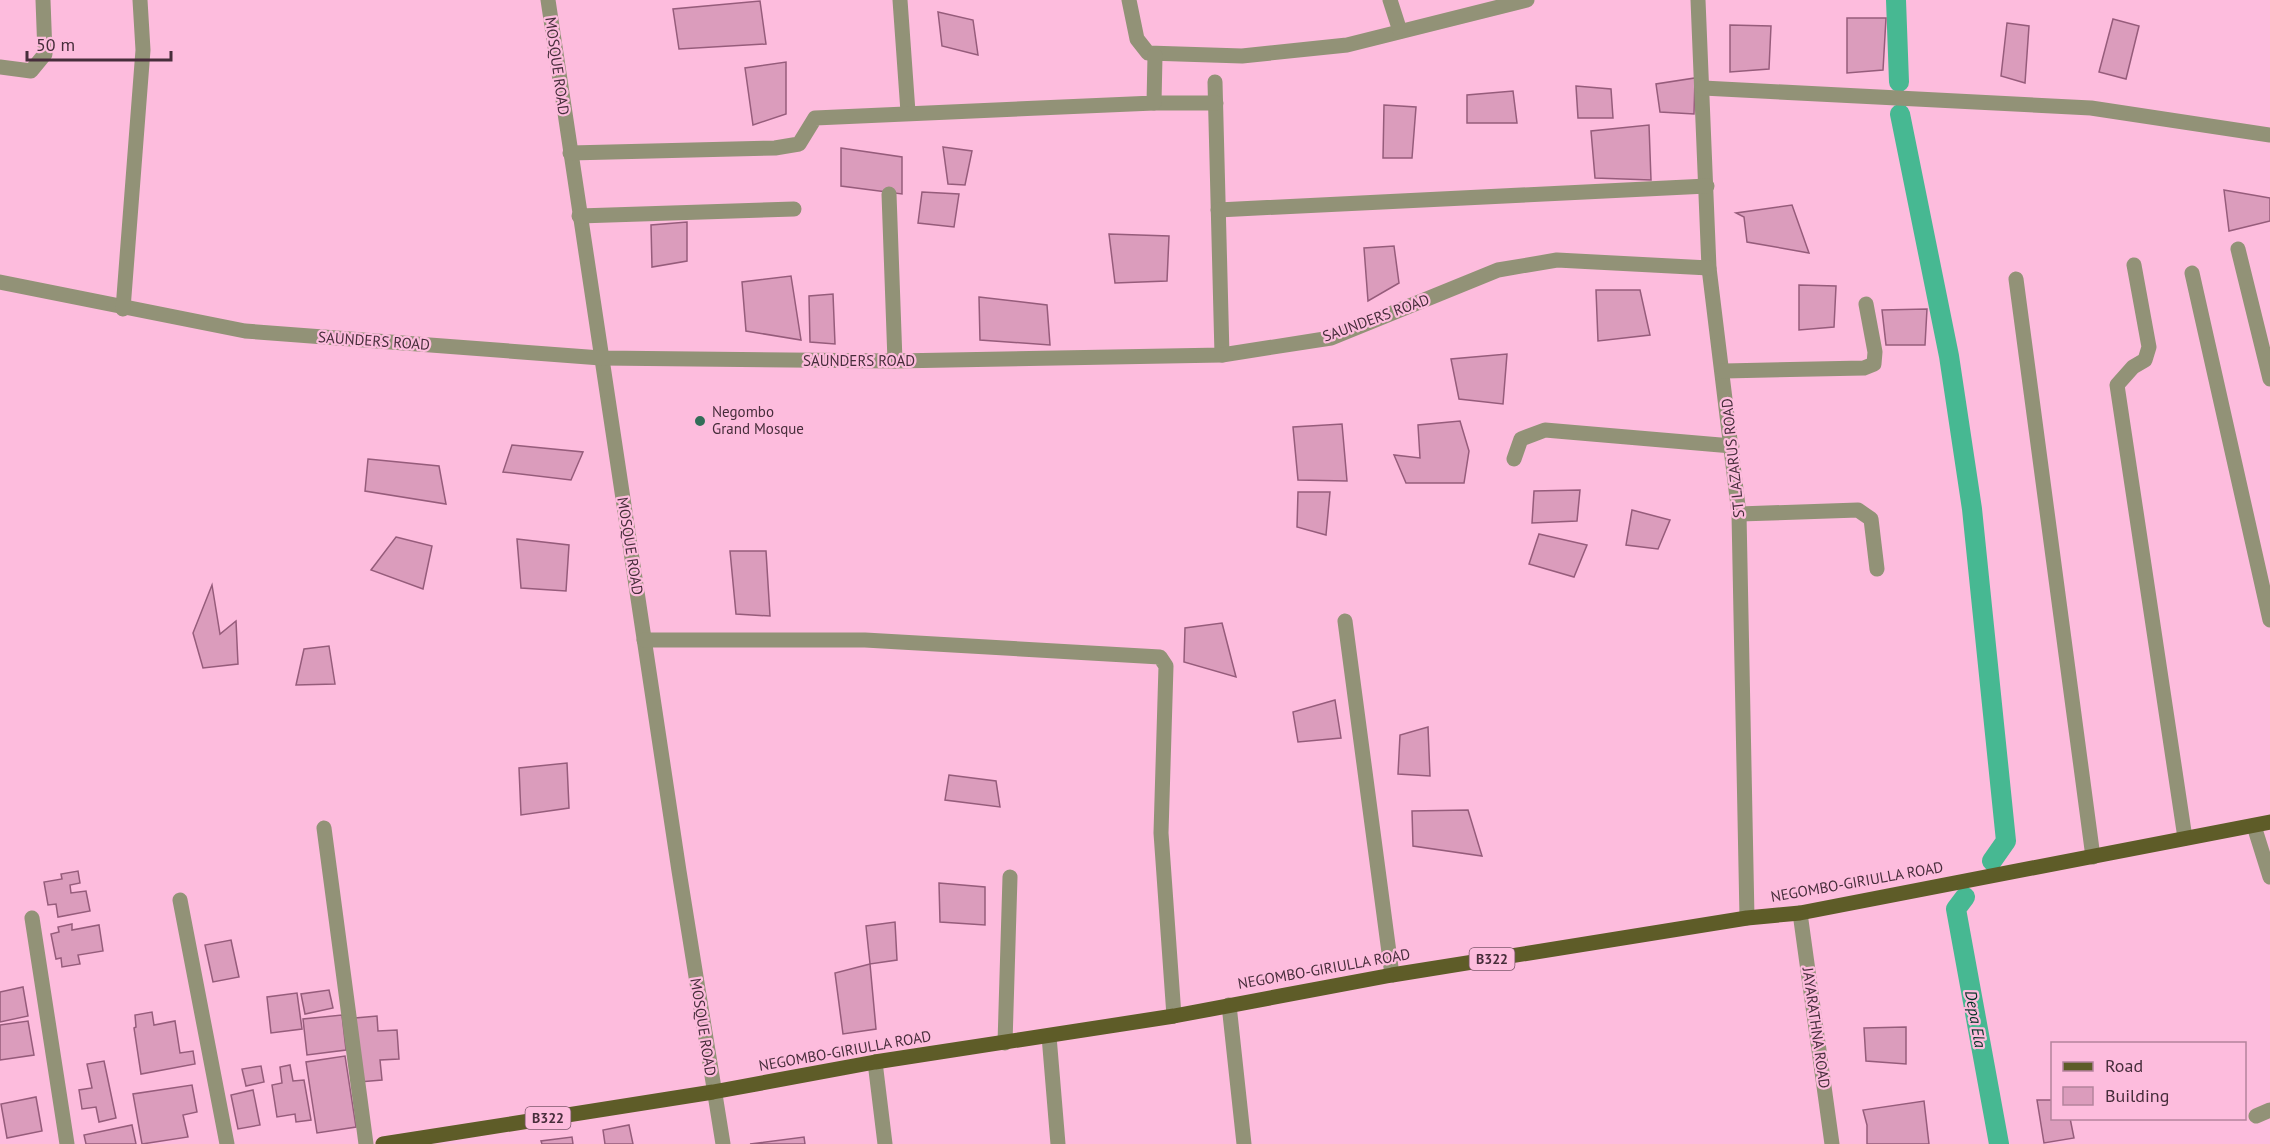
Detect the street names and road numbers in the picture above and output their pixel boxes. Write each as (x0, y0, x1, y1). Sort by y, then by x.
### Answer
street label: MOSQUE ROAD (541, 16, 574, 116)
street label: SAUNDERS ROAD (1320, 289, 1432, 346)
street label: SAUNDERS ROAD (317, 327, 431, 354)
street label: SAUNDERS ROAD (803, 351, 915, 370)
street label: ST LAZARUS ROAD (1717, 397, 1748, 519)
street label: MOSQUE ROAD (613, 496, 648, 596)
street label: NEGOMBO-GIRIULLA ROAD (1769, 857, 1945, 906)
street label: NEGOMBO-GIRIULLA ROAD (1236, 944, 1412, 993)
road number: B322 (1470, 948, 1514, 970)
street label: JAYARATHNA ROAD (1798, 965, 1834, 1090)
street label: MOSQUE ROAD (686, 977, 721, 1077)
street label: NEGOMBO-GIRIULLA ROAD (757, 1026, 933, 1075)
road number: B322 (526, 1107, 570, 1129)

